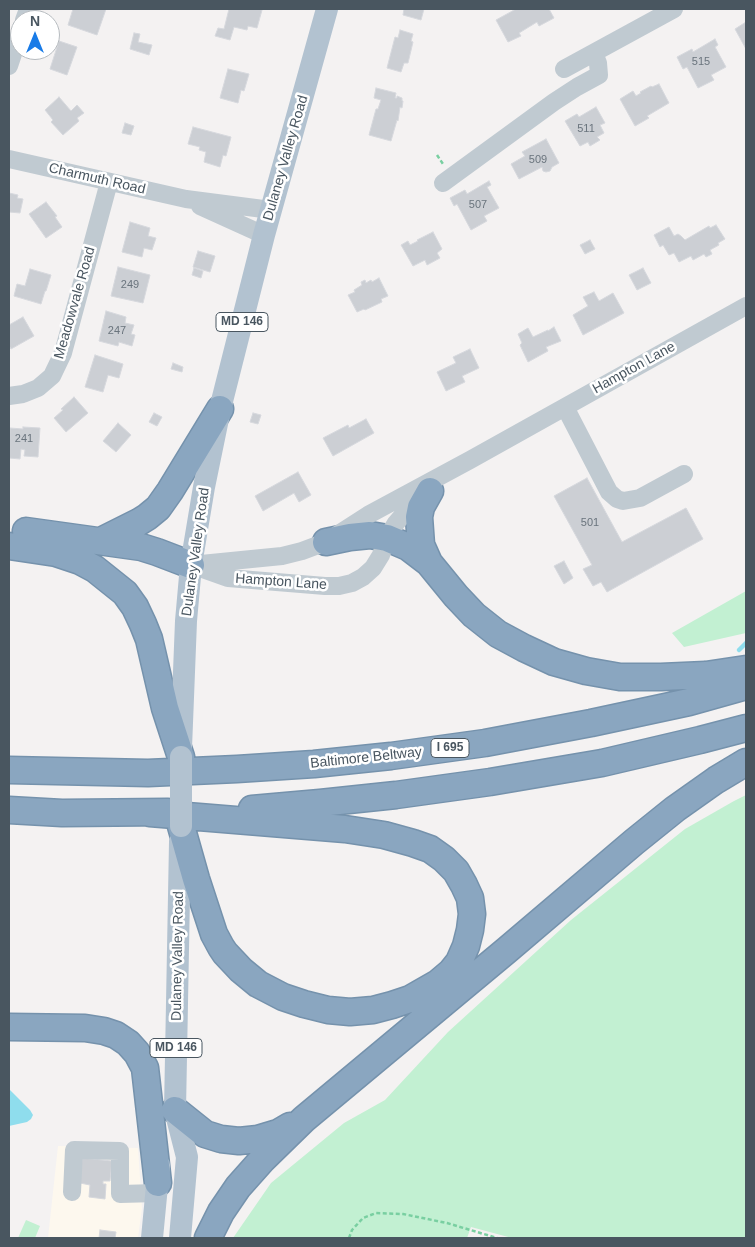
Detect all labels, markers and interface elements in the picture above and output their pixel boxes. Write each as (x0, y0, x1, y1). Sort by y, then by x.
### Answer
north arrow (10, 10, 60, 60)
text: N (30, 13, 40, 29)
house number: 515 (692, 55, 710, 69)
street label: Dulaney Valley Road (260, 93, 312, 223)
house number: 511 (577, 122, 595, 136)
house number: 509 (529, 153, 547, 167)
street label: Charmuth Road (47, 160, 147, 198)
house number: 507 (469, 198, 487, 212)
street label: Meadowvale Road (51, 245, 99, 361)
house number: 249 (121, 278, 139, 292)
road number: MD 146 (216, 313, 268, 332)
house number: 247 (108, 324, 126, 338)
street label: Hampton Lane (590, 338, 678, 398)
house number: 241 (15, 432, 33, 446)
street label: Dulaney Valley Road (179, 487, 213, 617)
house number: 501 (581, 516, 599, 530)
street label: Hampton Lane (235, 570, 327, 594)
road number: I 695 (431, 738, 469, 758)
street label: Baltimore Beltway (309, 744, 423, 772)
street label: Dulaney Valley Road (168, 891, 188, 1021)
road number: MD 146 (150, 1038, 202, 1058)

